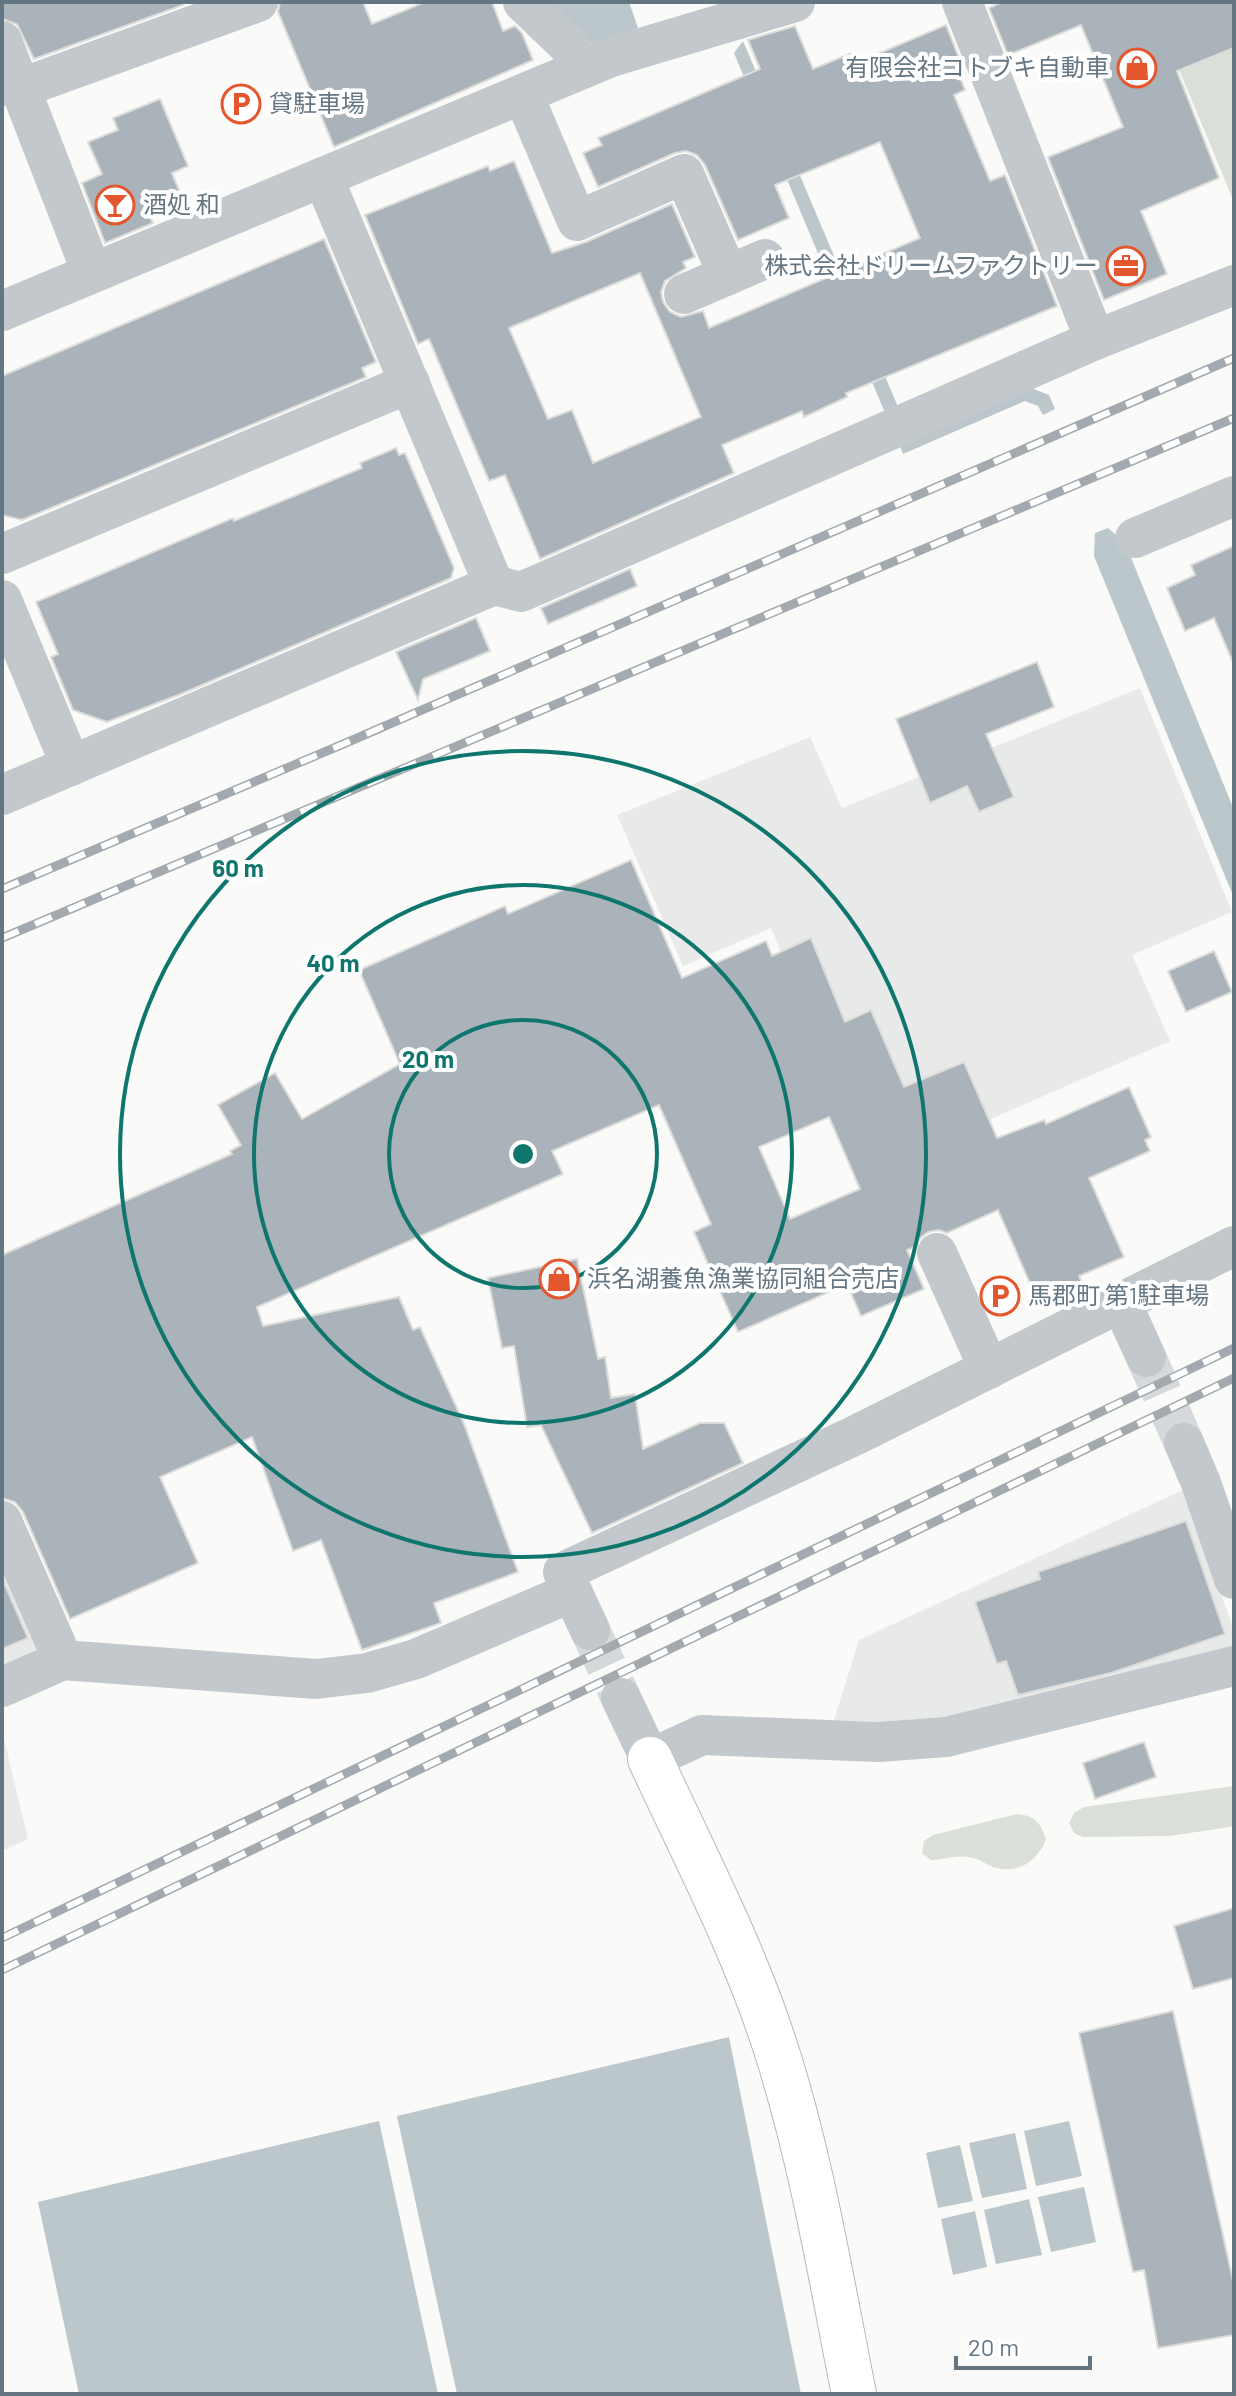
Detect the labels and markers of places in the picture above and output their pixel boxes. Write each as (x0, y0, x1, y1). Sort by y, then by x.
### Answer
shop icon: 有限会社コトブキ自動車 (1116, 47, 1158, 89)
place label: 有限会社コトブキ自動車 (845, 52, 1109, 81)
parking icon: 貸駐車場 (220, 83, 262, 125)
place label: 貸駐車場 (269, 88, 365, 117)
bar icon: 酒処 和 (94, 184, 136, 226)
place label: 酒処 和 (143, 189, 220, 218)
office icon: 株式会社ドリームファクトリー (1105, 245, 1147, 287)
place label: 株式会社ドリームファクトリー (764, 250, 1098, 279)
centre of rings (509, 1140, 537, 1168)
shop icon: 浜名湖養魚漁業協同組合売店 (538, 1258, 580, 1300)
place label: 浜名湖養魚漁業協同組合売店 (587, 1263, 899, 1292)
parking icon: 馬郡町 第1駐車場 (979, 1275, 1021, 1317)
place label: 馬郡町 第1駐車場 (1028, 1280, 1209, 1309)

